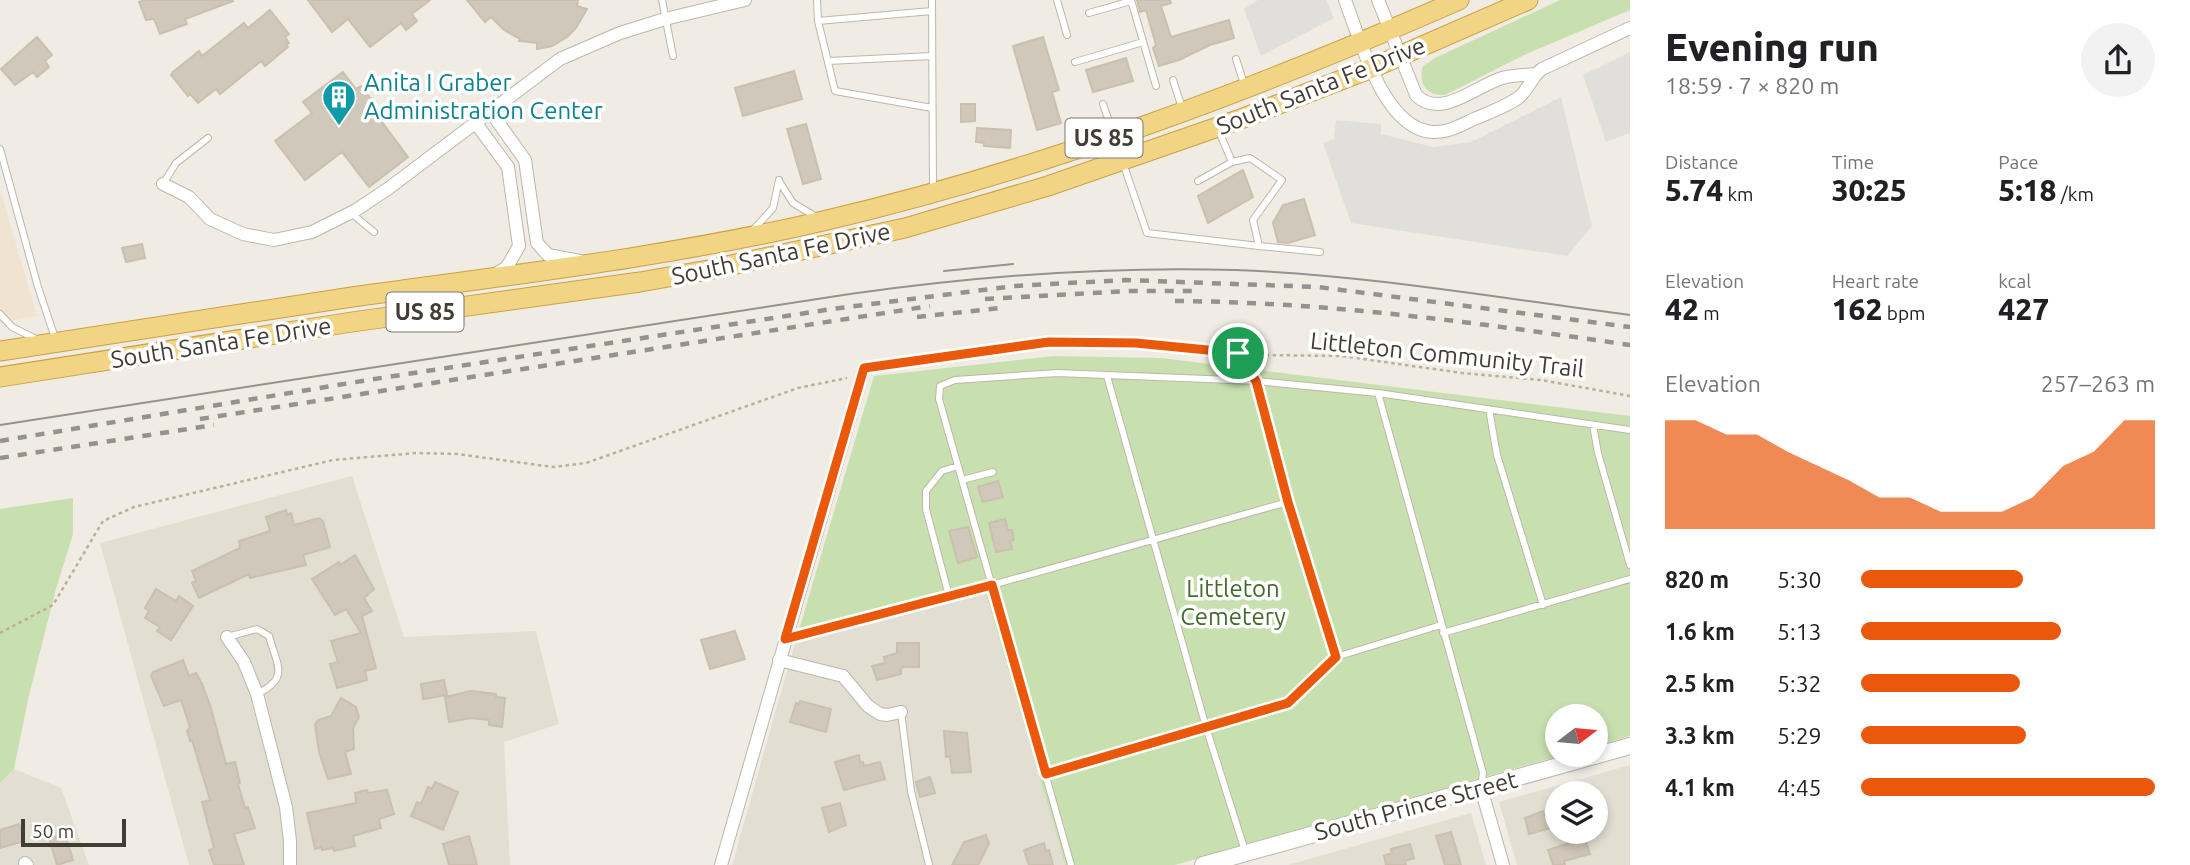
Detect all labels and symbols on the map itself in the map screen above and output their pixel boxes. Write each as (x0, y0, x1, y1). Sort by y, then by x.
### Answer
street label: South Santa Fe Drive (1212, 31, 1429, 140)
place label: Anita I Graber Administration Center (364, 69, 603, 124)
building icon: Anita I Graber Administration Center (320, 78, 358, 127)
road number: US 85 (1066, 119, 1142, 158)
street label: South Santa Fe Drive (669, 217, 893, 290)
road number: US 85 (386, 292, 464, 332)
street label: South Santa Fe Drive (109, 312, 333, 373)
pin (1208, 323, 1268, 383)
street label: Littleton Community Trail (1309, 327, 1585, 382)
park label: Littleton Cemetery (1180, 575, 1286, 630)
north arrow (1545, 704, 1608, 766)
street label: South Prince Street (1312, 765, 1521, 846)
scale bar (21, 816, 126, 848)

